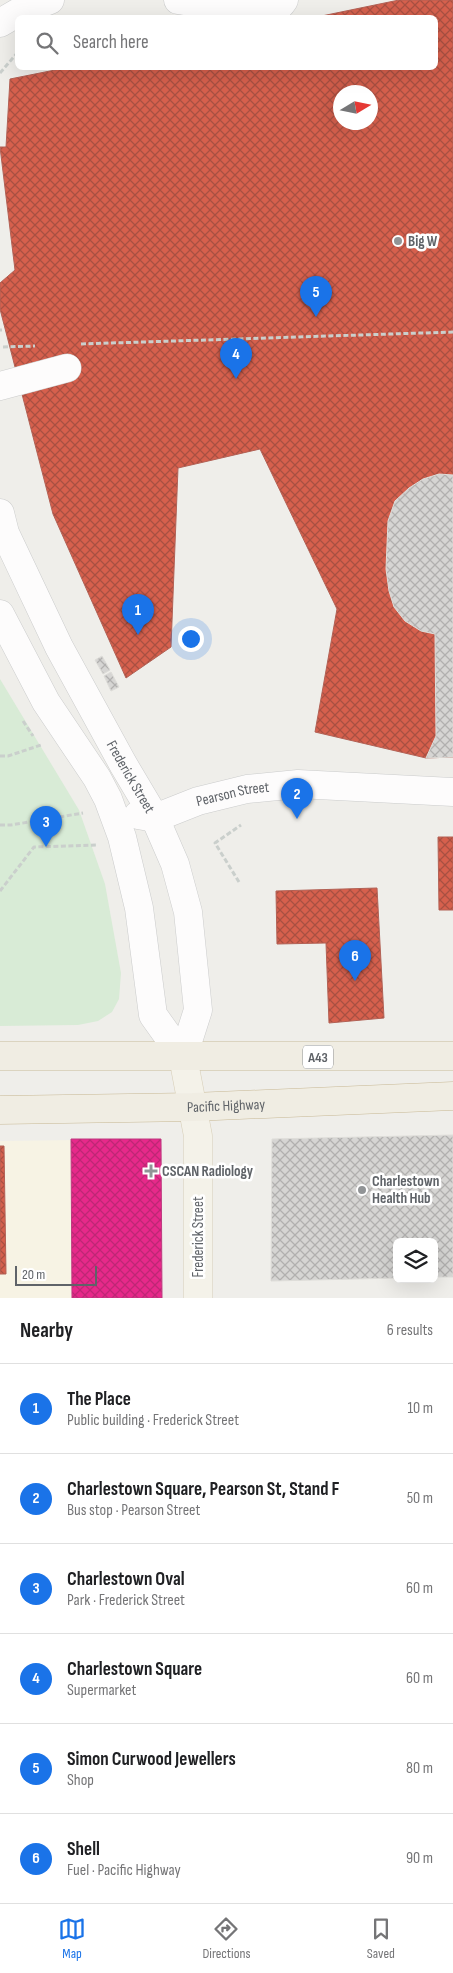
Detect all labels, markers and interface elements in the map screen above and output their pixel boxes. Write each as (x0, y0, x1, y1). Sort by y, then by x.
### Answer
search box (15, 15, 438, 70)
icon: search (33, 29, 61, 57)
text: Search here (73, 31, 149, 54)
north arrow (333, 85, 378, 130)
place label: Big W (408, 232, 438, 251)
marker: Big W (392, 235, 404, 247)
pin: 5 (300, 276, 332, 317)
pin: 4 (220, 338, 252, 379)
pin: 1 (122, 594, 154, 635)
your location (178, 626, 204, 652)
street label: Frederick Street (102, 737, 159, 817)
street label: Pearson Street (194, 778, 271, 811)
pin: 2 (281, 778, 313, 819)
pin: 3 (30, 806, 62, 847)
pin: 6 (339, 940, 371, 981)
road number: A43 (303, 1046, 333, 1068)
street label: Pacific Highway (187, 1095, 266, 1117)
place label: CSCAN Radiology (162, 1162, 254, 1181)
marker: CSCAN Radiology (144, 1164, 158, 1178)
place label: Charlestown Health Hub (372, 1172, 439, 1208)
marker: Charlestown Health Hub (356, 1184, 368, 1196)
street label: Frederick Street (189, 1196, 208, 1277)
map controls (393, 1238, 438, 1283)
button: layers (393, 1238, 438, 1283)
scale bar (15, 1263, 98, 1286)
text: 20 m (22, 1266, 45, 1283)
text: Nearby (20, 1318, 73, 1343)
text: 6 results (387, 1321, 433, 1340)
text: The Place (67, 1388, 131, 1411)
text: 1 (33, 1399, 39, 1418)
text: 10 m (407, 1399, 433, 1418)
text: Public building · Frederick Street (67, 1411, 239, 1430)
text: Charlestown Square, Pearson St, Stand F (67, 1478, 339, 1501)
text: 2 (32, 1489, 40, 1508)
text: 50 m (407, 1489, 433, 1508)
text: Bus stop · Pearson Street (67, 1501, 200, 1520)
text: Charlestown Oval (67, 1568, 185, 1591)
text: 3 (32, 1579, 40, 1598)
text: 60 m (406, 1579, 433, 1598)
text: Park · Frederick Street (67, 1591, 185, 1610)
text: Charlestown Square (67, 1658, 202, 1681)
text: 4 (32, 1669, 40, 1688)
text: 60 m (406, 1669, 433, 1688)
text: Supermarket (67, 1681, 136, 1700)
text: Simon Curwood Jewellers (67, 1748, 236, 1771)
text: 5 (32, 1759, 40, 1778)
text: 80 m (406, 1759, 433, 1778)
text: Shop (67, 1771, 94, 1790)
text: Shell (67, 1838, 100, 1861)
text: 6 (32, 1849, 40, 1868)
text: 90 m (406, 1849, 433, 1868)
text: Fuel · Pacific Highway (67, 1861, 181, 1880)
tab: Map (58, 1915, 86, 1962)
tab: Directions (202, 1915, 251, 1962)
tab: Saved (367, 1915, 395, 1962)

